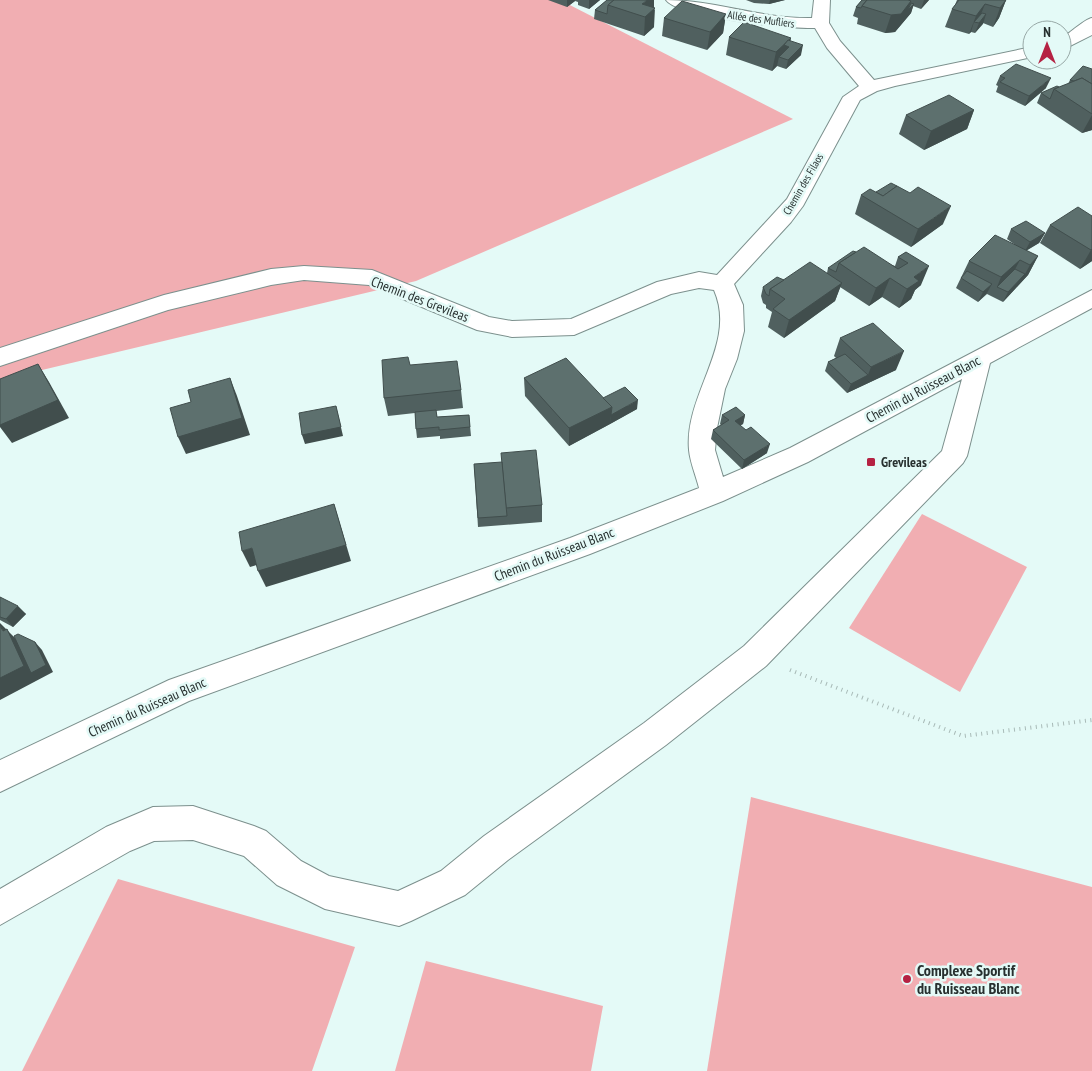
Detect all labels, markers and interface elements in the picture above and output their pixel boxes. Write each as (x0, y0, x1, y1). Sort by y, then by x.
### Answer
street label: Allée des Mufliers (727, 7, 796, 31)
north arrow (1022, 20, 1072, 70)
text: N (1043, 23, 1051, 41)
street label: Chemin des Filaos (780, 150, 826, 217)
street label: Chemin des Grevileas (369, 272, 472, 326)
street label: Chemin du Ruisseau Blanc (863, 351, 983, 427)
place label: Grevileas (881, 453, 927, 471)
marker: Grevileas (865, 456, 877, 468)
street label: Chemin du Ruisseau Blanc (491, 523, 617, 585)
street label: Chemin du Ruisseau Blanc (85, 673, 209, 741)
place label: Complexe Sportif du Ruisseau Blanc (917, 960, 1020, 998)
marker: Complexe Sportif du Ruisseau Blanc (901, 973, 913, 985)

